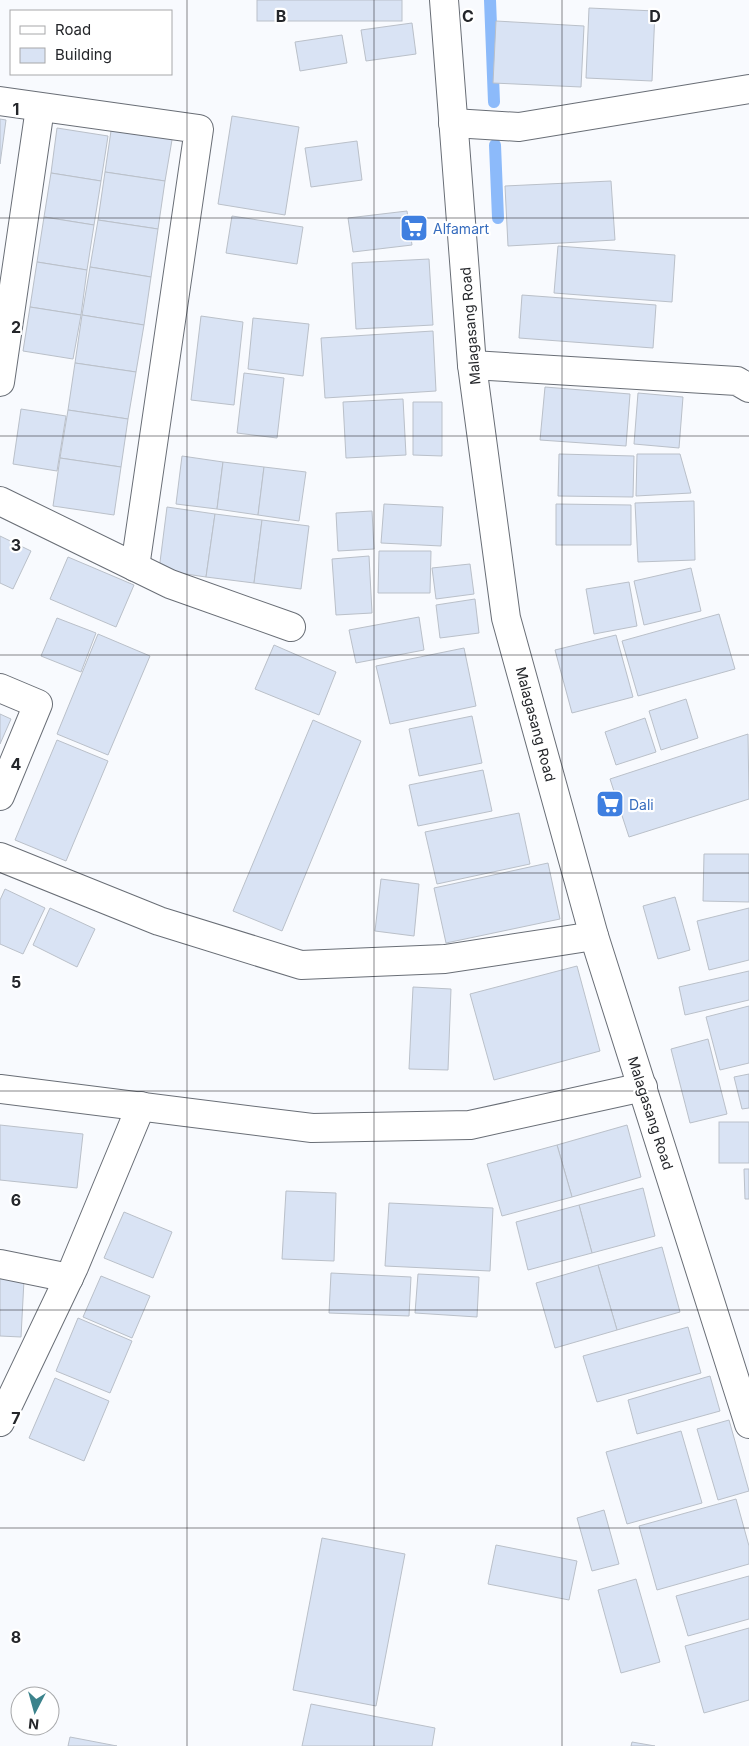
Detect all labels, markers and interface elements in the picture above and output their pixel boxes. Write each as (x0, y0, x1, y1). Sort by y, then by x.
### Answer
text: B (276, 6, 286, 26)
text: C (462, 6, 474, 26)
text: D (649, 6, 661, 26)
legend (10, 10, 172, 75)
text: Road (55, 20, 91, 39)
text: Building (55, 45, 112, 64)
text: 1 (13, 99, 19, 119)
supermarket icon: Alfamart (399, 213, 429, 243)
place label: Alfamart (433, 220, 489, 237)
street label: Malagasang Road (456, 266, 484, 386)
text: 2 (11, 317, 21, 337)
text: 3 (11, 535, 21, 555)
street label: Malagasang Road (513, 665, 559, 783)
text: 4 (11, 754, 22, 774)
supermarket icon: Dali (595, 789, 625, 819)
place label: Dali (629, 796, 654, 813)
text: 5 (11, 972, 21, 992)
street label: Malagasang Road (625, 1054, 677, 1172)
text: 6 (11, 1190, 21, 1210)
text: 7 (11, 1408, 21, 1428)
text: 8 (11, 1627, 21, 1647)
north arrow (10, 1686, 60, 1736)
text: N (27, 1715, 40, 1733)

